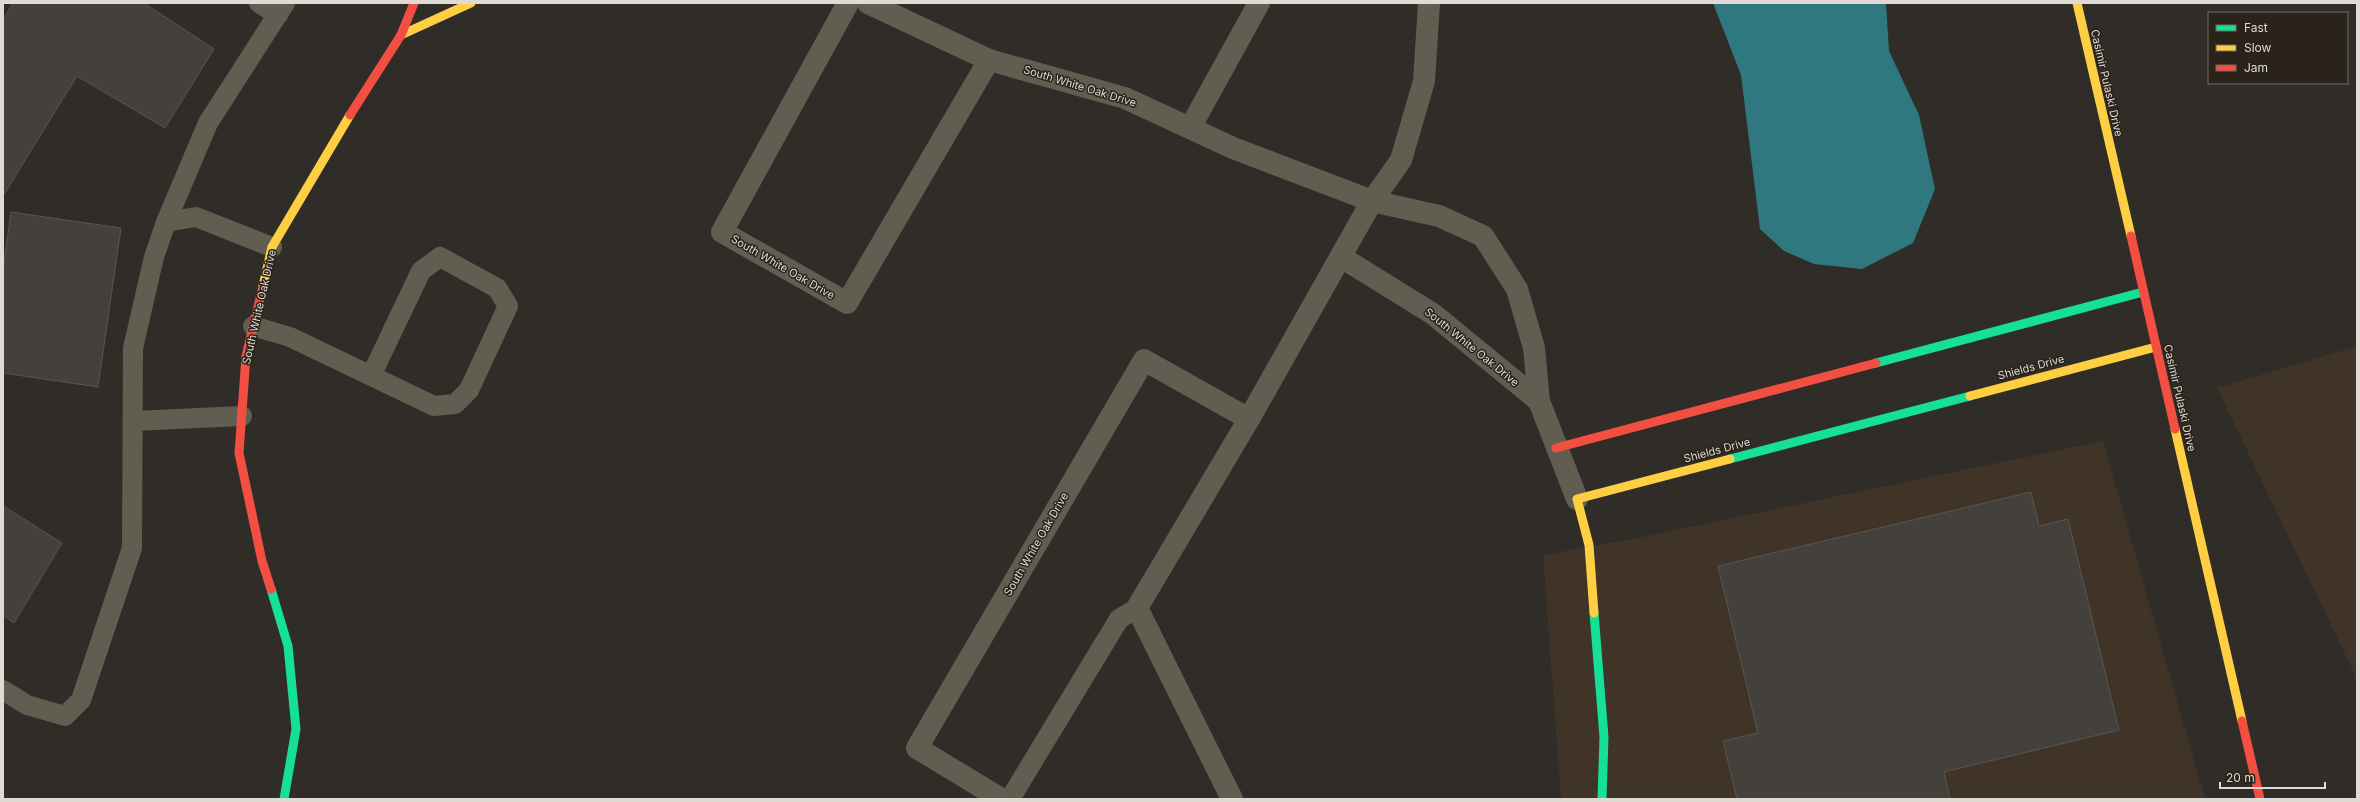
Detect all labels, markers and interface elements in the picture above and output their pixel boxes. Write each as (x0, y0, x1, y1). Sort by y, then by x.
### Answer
legend (2208, 12, 2348, 84)
text: Fast (2244, 20, 2268, 35)
street label: Casimir Pulaski Drive (2088, 28, 2126, 138)
text: Slow (2244, 40, 2272, 55)
text: Jam (2244, 60, 2268, 75)
street label: South White Oak Drive (1022, 62, 1138, 110)
street label: South White Oak Drive (729, 232, 837, 302)
street label: South White Oak Drive (239, 248, 279, 366)
street label: South White Oak Drive (1422, 305, 1522, 389)
street label: Casimir Pulaski Drive (2161, 343, 2199, 453)
street label: Shields Drive (1996, 351, 2066, 383)
street label: Shields Drive (1682, 434, 1752, 466)
street label: South White Oak Drive (1001, 490, 1071, 598)
scale bar (2220, 764, 2325, 790)
text: 20 m (2226, 770, 2255, 785)

